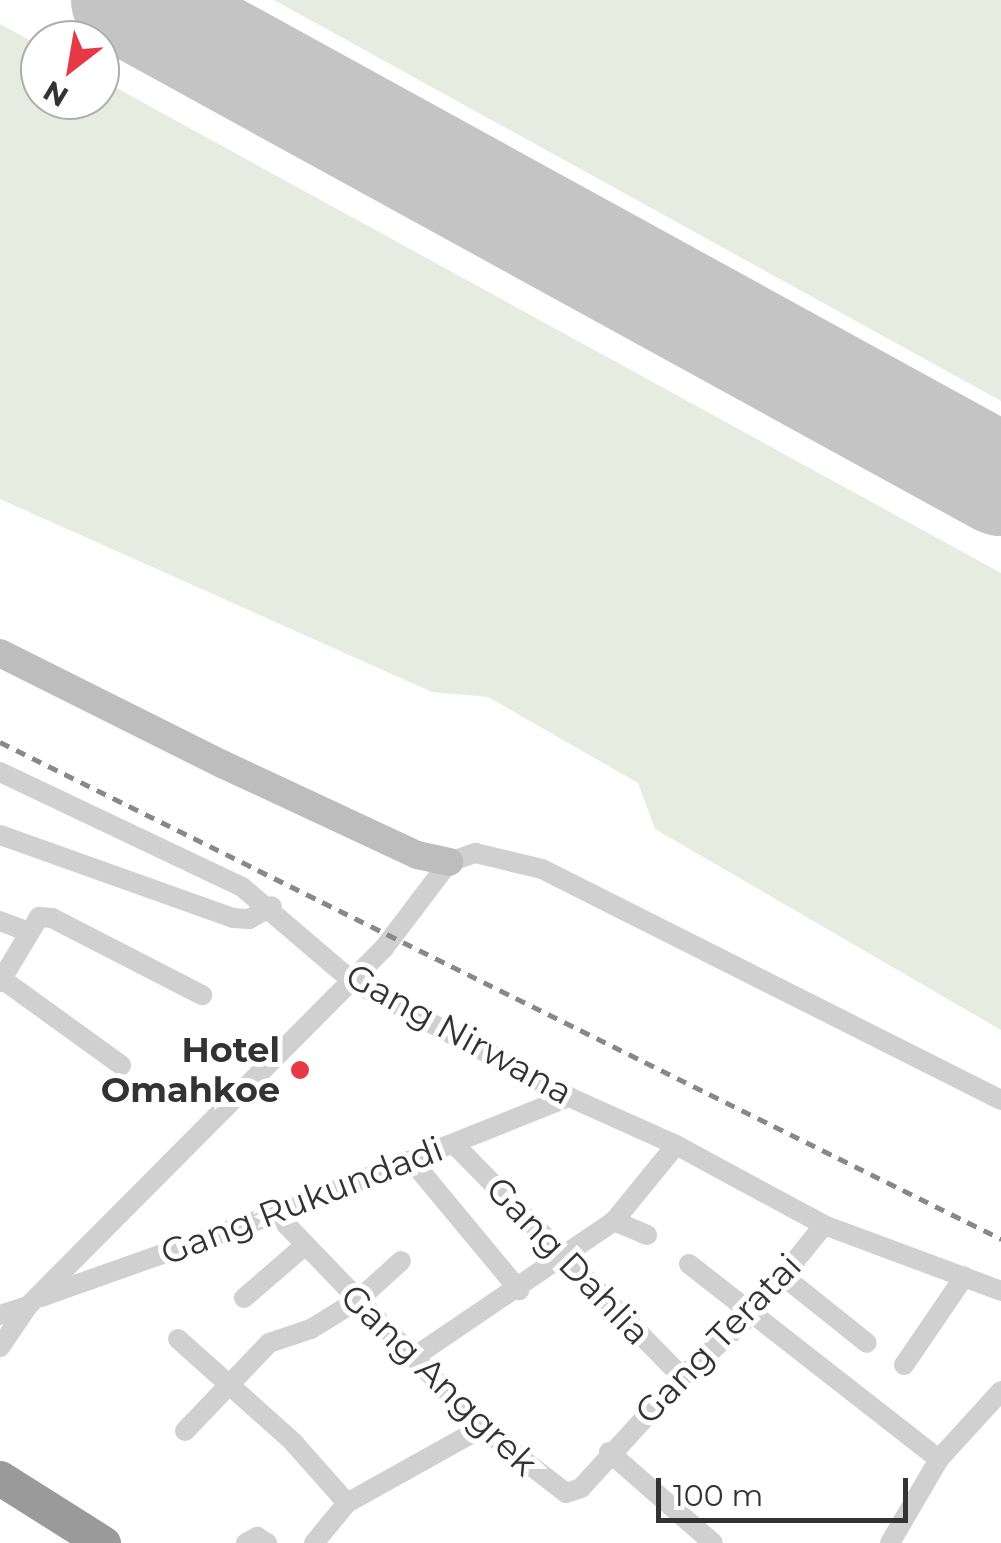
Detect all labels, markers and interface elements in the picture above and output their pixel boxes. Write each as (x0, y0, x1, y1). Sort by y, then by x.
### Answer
north arrow (20, 20, 120, 120)
text: N (37, 74, 74, 114)
street label: Gang Nirwana (339, 955, 579, 1113)
place label: Hotel Omahkoe (101, 1029, 280, 1111)
marker: Hotel Omahkoe (289, 1059, 311, 1081)
street label: Gang Rukundadi (155, 1128, 449, 1274)
street label: Gang Dahlia (477, 1168, 659, 1354)
street label: Gang Teratai (626, 1245, 810, 1433)
street label: Gang Anggrek (332, 1276, 546, 1484)
scale bar (661, 1458, 914, 1520)
text: 100 m (673, 1477, 763, 1514)

